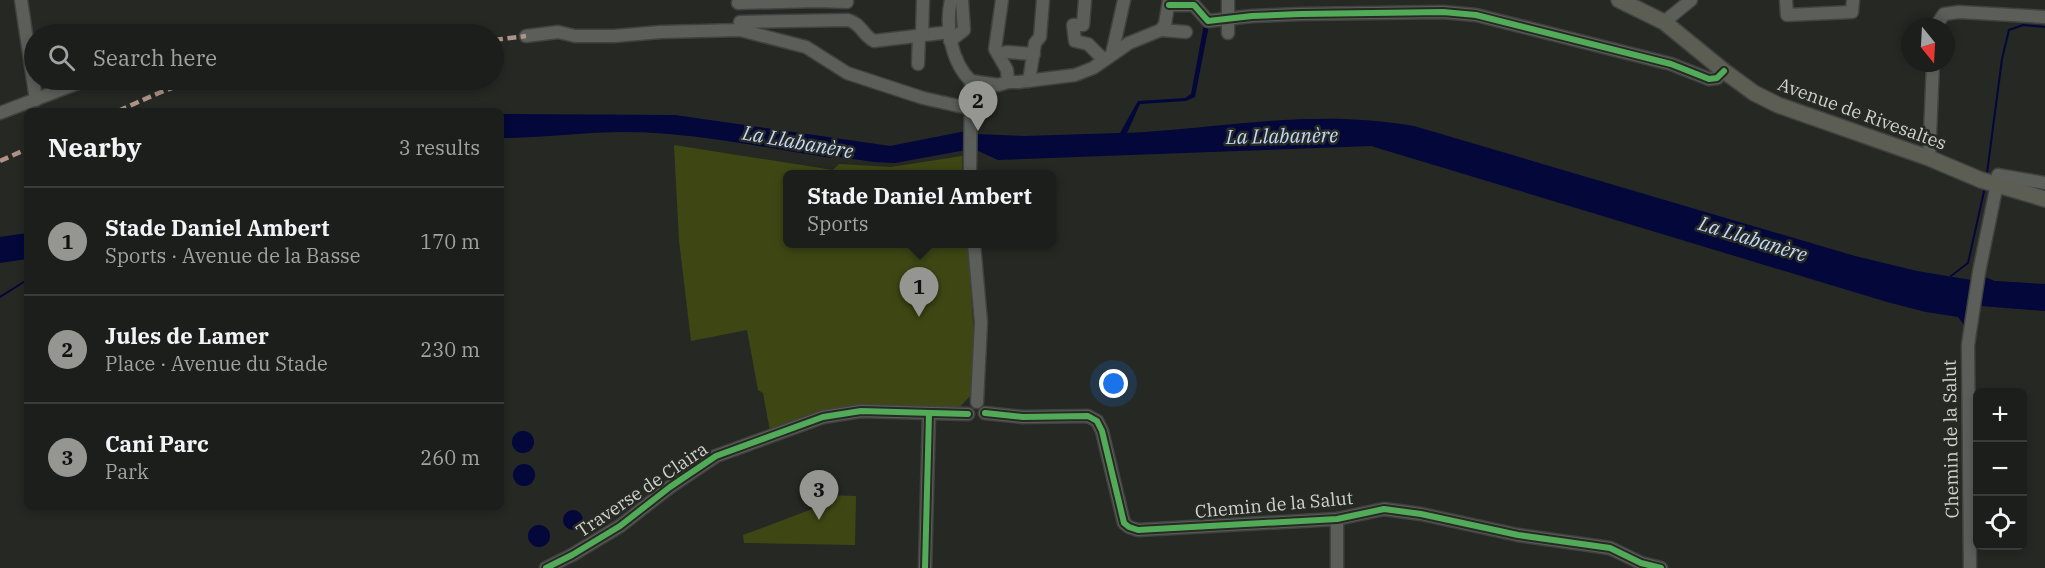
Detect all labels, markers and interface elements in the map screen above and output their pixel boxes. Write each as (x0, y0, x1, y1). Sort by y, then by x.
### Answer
north arrow (1901, 18, 1955, 72)
search box (24, 24, 504, 90)
icon: search (45, 41, 78, 74)
text: Search here (93, 43, 217, 72)
street label: Avenue de Rivesaltes (1775, 72, 1950, 155)
pin: 2 (958, 82, 998, 131)
water label: La Llabanère (740, 118, 856, 165)
water label: La Llabanère (1225, 121, 1338, 150)
text: Nearby (48, 130, 142, 164)
text: 3 results (399, 134, 480, 161)
popup (783, 170, 1056, 248)
text: Stade Daniel Ambert (807, 181, 1032, 210)
water label: La Llabanère (1695, 209, 1811, 268)
text: Sports (807, 210, 869, 237)
text: Stade Daniel Ambert (105, 213, 329, 242)
text: 1 (62, 228, 74, 255)
text: 170 m (420, 228, 480, 255)
text: Sports · Avenue de la Basse (105, 242, 361, 269)
pin: 1 (900, 268, 938, 317)
text: Jules de Lamer (105, 321, 269, 350)
text: 2 (62, 336, 74, 363)
text: 230 m (420, 336, 480, 363)
text: Place · Avenue du Stade (105, 350, 328, 377)
street label: Chemin de la Salut (1938, 360, 1963, 518)
your location (1099, 369, 1128, 398)
map controls (1973, 388, 2027, 550)
button: + (1973, 388, 2027, 442)
text: Cani Parc (105, 429, 209, 458)
street label: Traverse de Claira (572, 437, 712, 542)
button: − (1973, 442, 2027, 496)
text: 3 (62, 444, 74, 471)
text: 260 m (420, 444, 480, 471)
text: Park (105, 458, 149, 485)
pin: 3 (800, 470, 838, 520)
street label: Chemin de la Salut (1194, 486, 1354, 523)
button: locate (1973, 496, 2027, 550)

